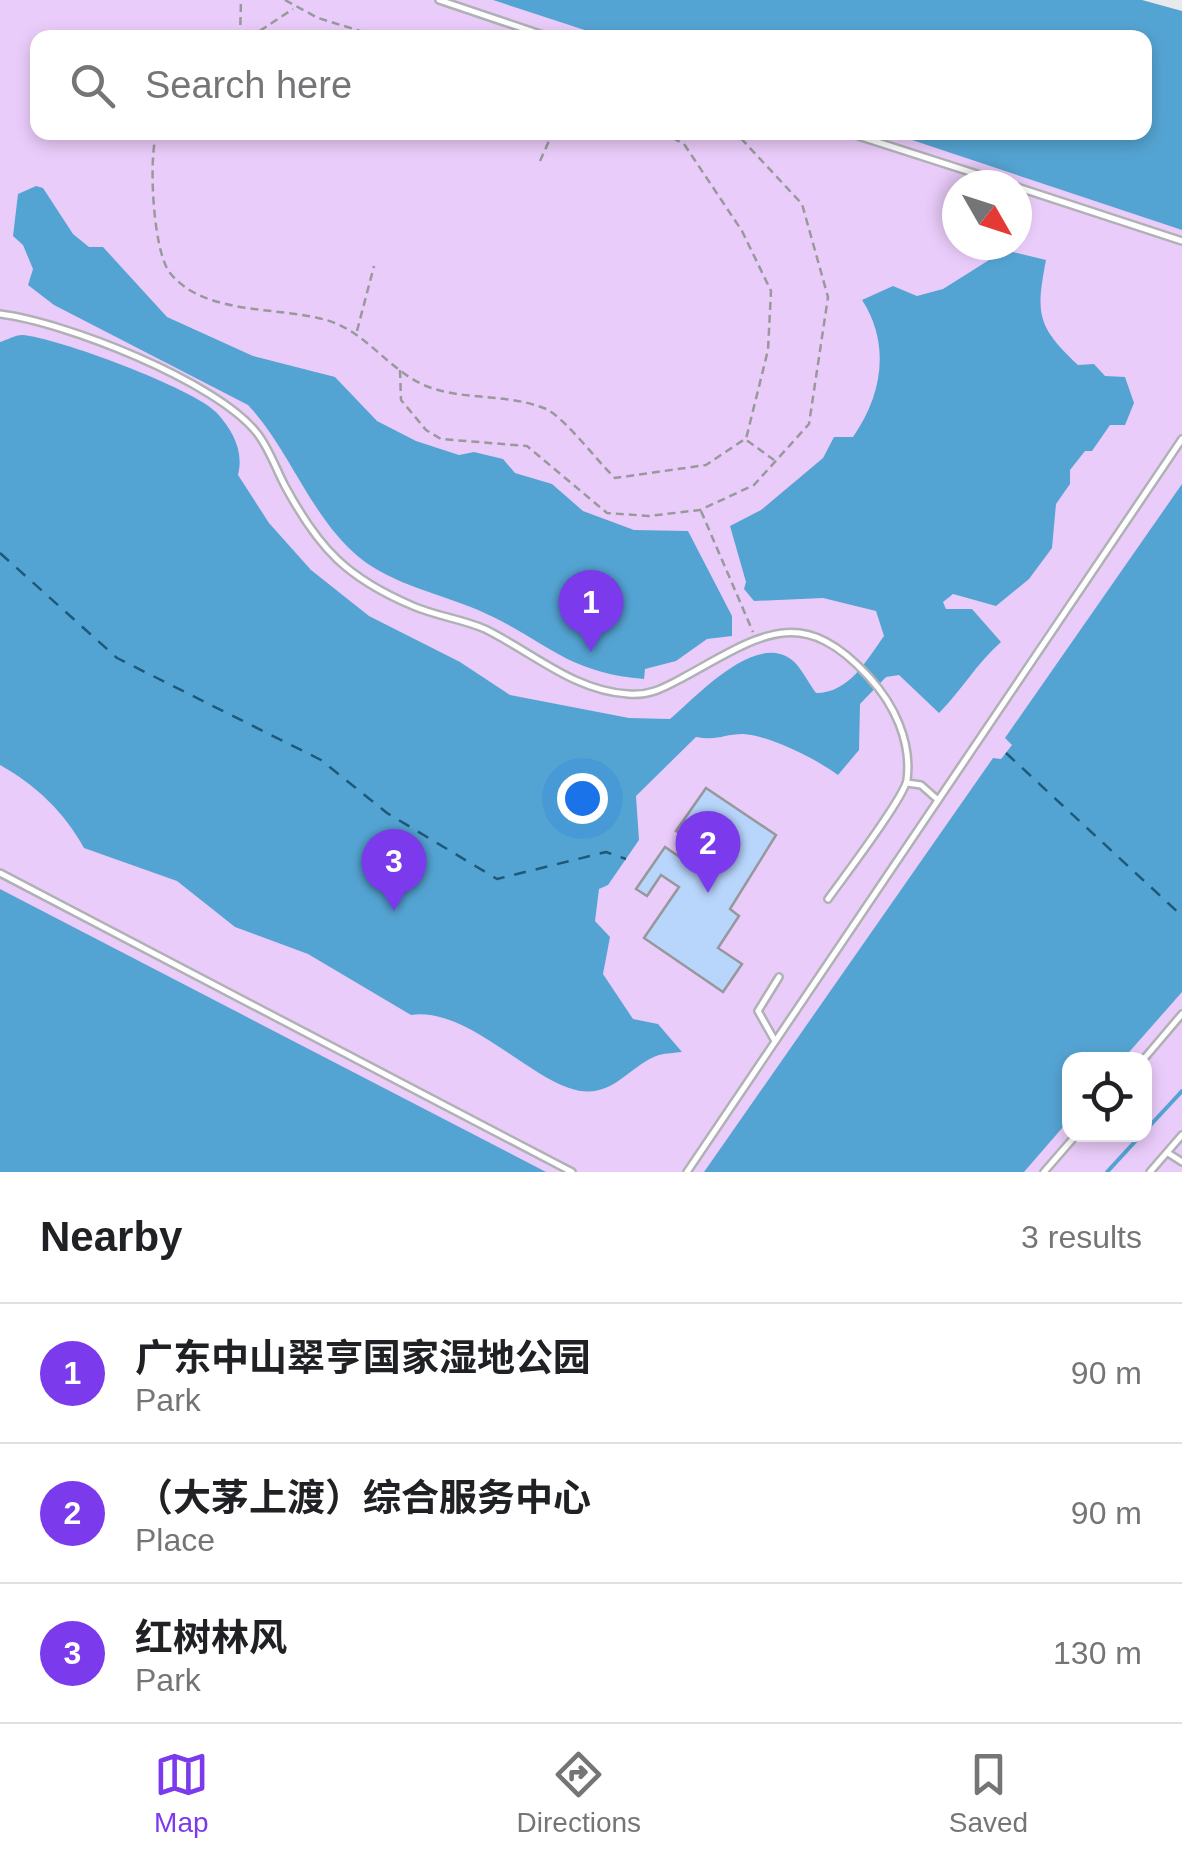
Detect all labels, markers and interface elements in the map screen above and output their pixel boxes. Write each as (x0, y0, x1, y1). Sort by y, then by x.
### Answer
search box (30, 30, 1152, 140)
icon: search (65, 58, 120, 113)
text: Search here (145, 64, 352, 106)
north arrow (942, 170, 1032, 260)
pin: 1 (558, 570, 624, 652)
your location (557, 773, 608, 824)
pin: 2 (676, 810, 740, 893)
pin: 3 (362, 828, 426, 911)
map controls (1062, 1052, 1152, 1142)
button: locate (1062, 1052, 1152, 1142)
text: Nearby (40, 1213, 182, 1260)
text: 3 results (1021, 1219, 1142, 1255)
text: 广东中山翠亨国家湿地公园 (135, 1337, 591, 1379)
text: 1 (64, 1355, 81, 1391)
text: 90 m (1071, 1355, 1142, 1391)
text: Park (135, 1382, 201, 1418)
text: （大茅上渡）综合服务中心 (135, 1477, 591, 1519)
text: 2 (64, 1495, 81, 1531)
text: 90 m (1071, 1495, 1142, 1531)
text: Place (135, 1522, 215, 1558)
text: 红树林风 (135, 1617, 287, 1659)
text: 3 (64, 1635, 81, 1671)
text: 130 m (1053, 1635, 1142, 1671)
text: Park (135, 1662, 201, 1698)
tab: Map (154, 1747, 209, 1839)
tab: Directions (517, 1747, 641, 1839)
tab: Saved (949, 1747, 1028, 1839)

